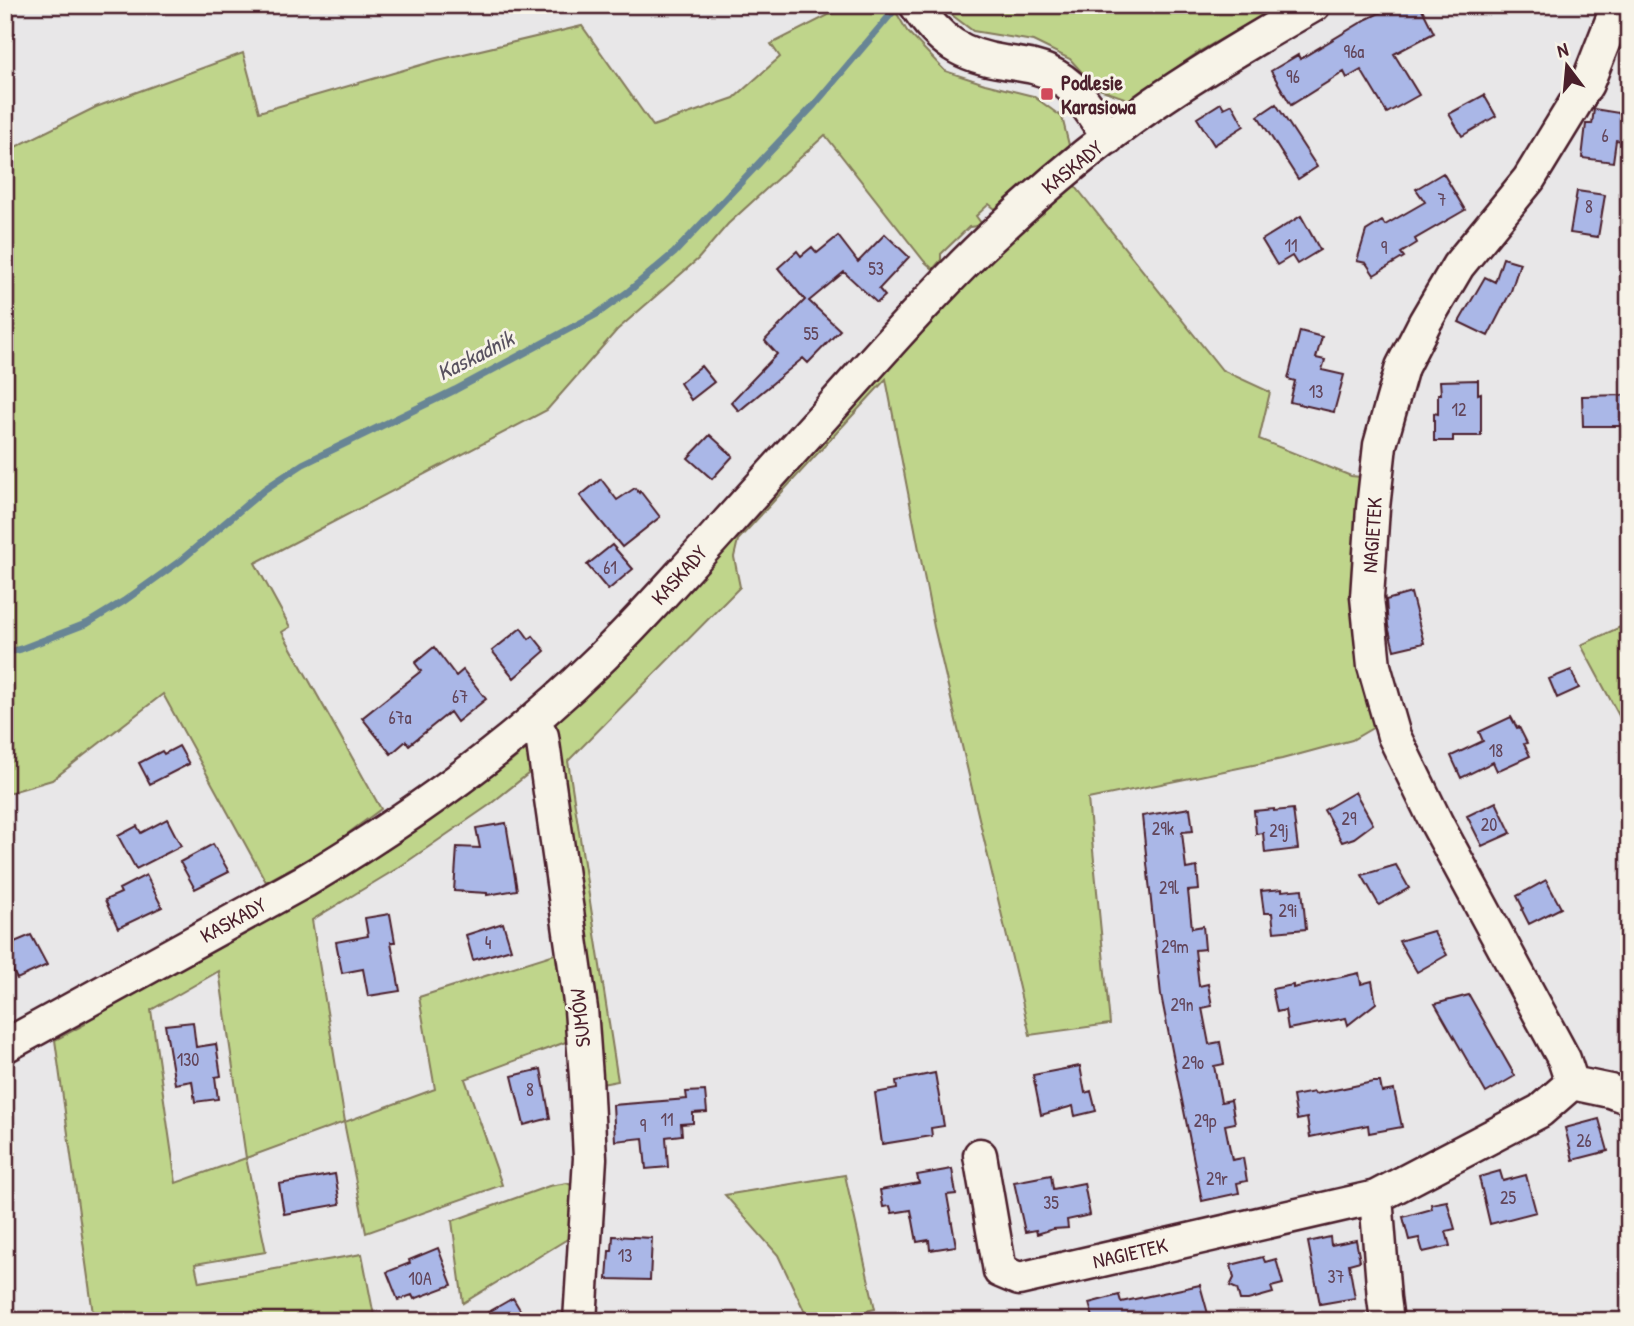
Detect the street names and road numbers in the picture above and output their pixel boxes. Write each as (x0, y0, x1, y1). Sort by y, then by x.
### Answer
street label: KASKADY (1035, 133, 1109, 201)
street label: NAGIETEK (1355, 496, 1389, 574)
street label: KASKADY (644, 538, 714, 611)
street label: KASKADY (195, 890, 272, 950)
street label: SUMÓW (563, 987, 597, 1049)
street label: NAGIETEK (1090, 1230, 1170, 1276)

